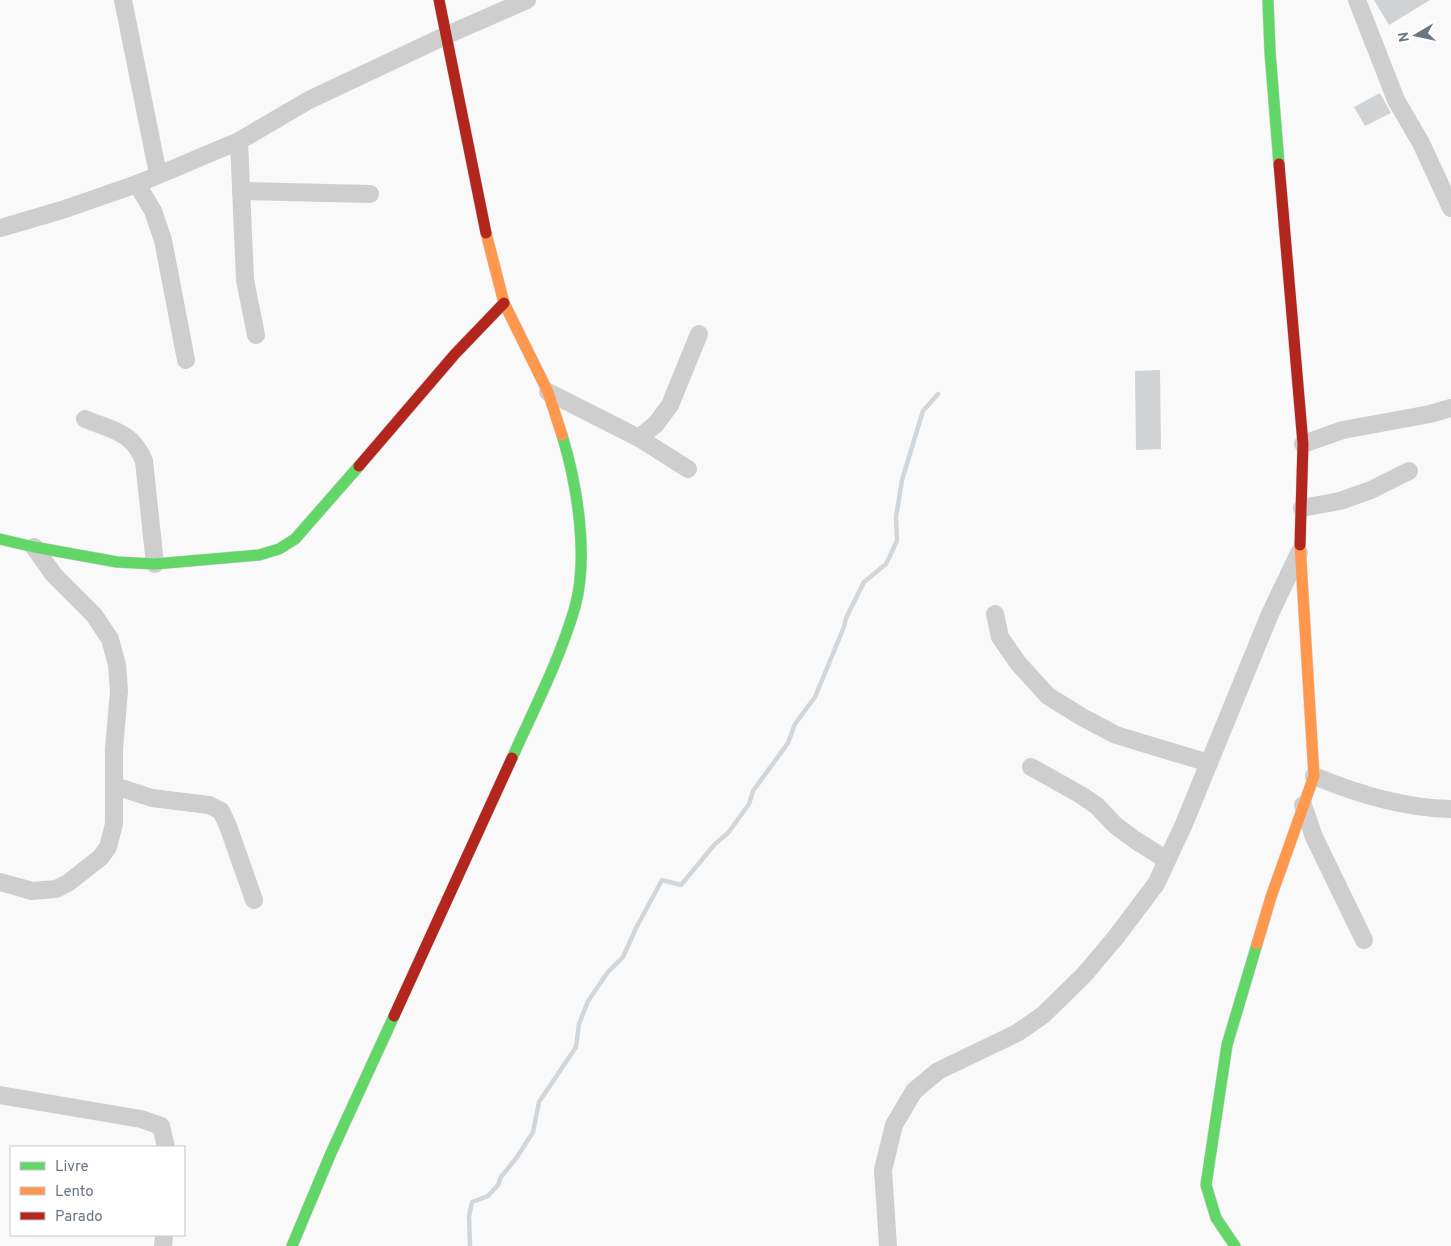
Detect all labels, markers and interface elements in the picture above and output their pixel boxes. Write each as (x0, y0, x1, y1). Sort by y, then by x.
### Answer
north arrow (1391, 10, 1441, 60)
text: N (1395, 30, 1414, 43)
legend (10, 1146, 185, 1236)
text: Livre (55, 1158, 89, 1177)
text: Lento (55, 1183, 94, 1202)
text: Parado (55, 1208, 103, 1227)

